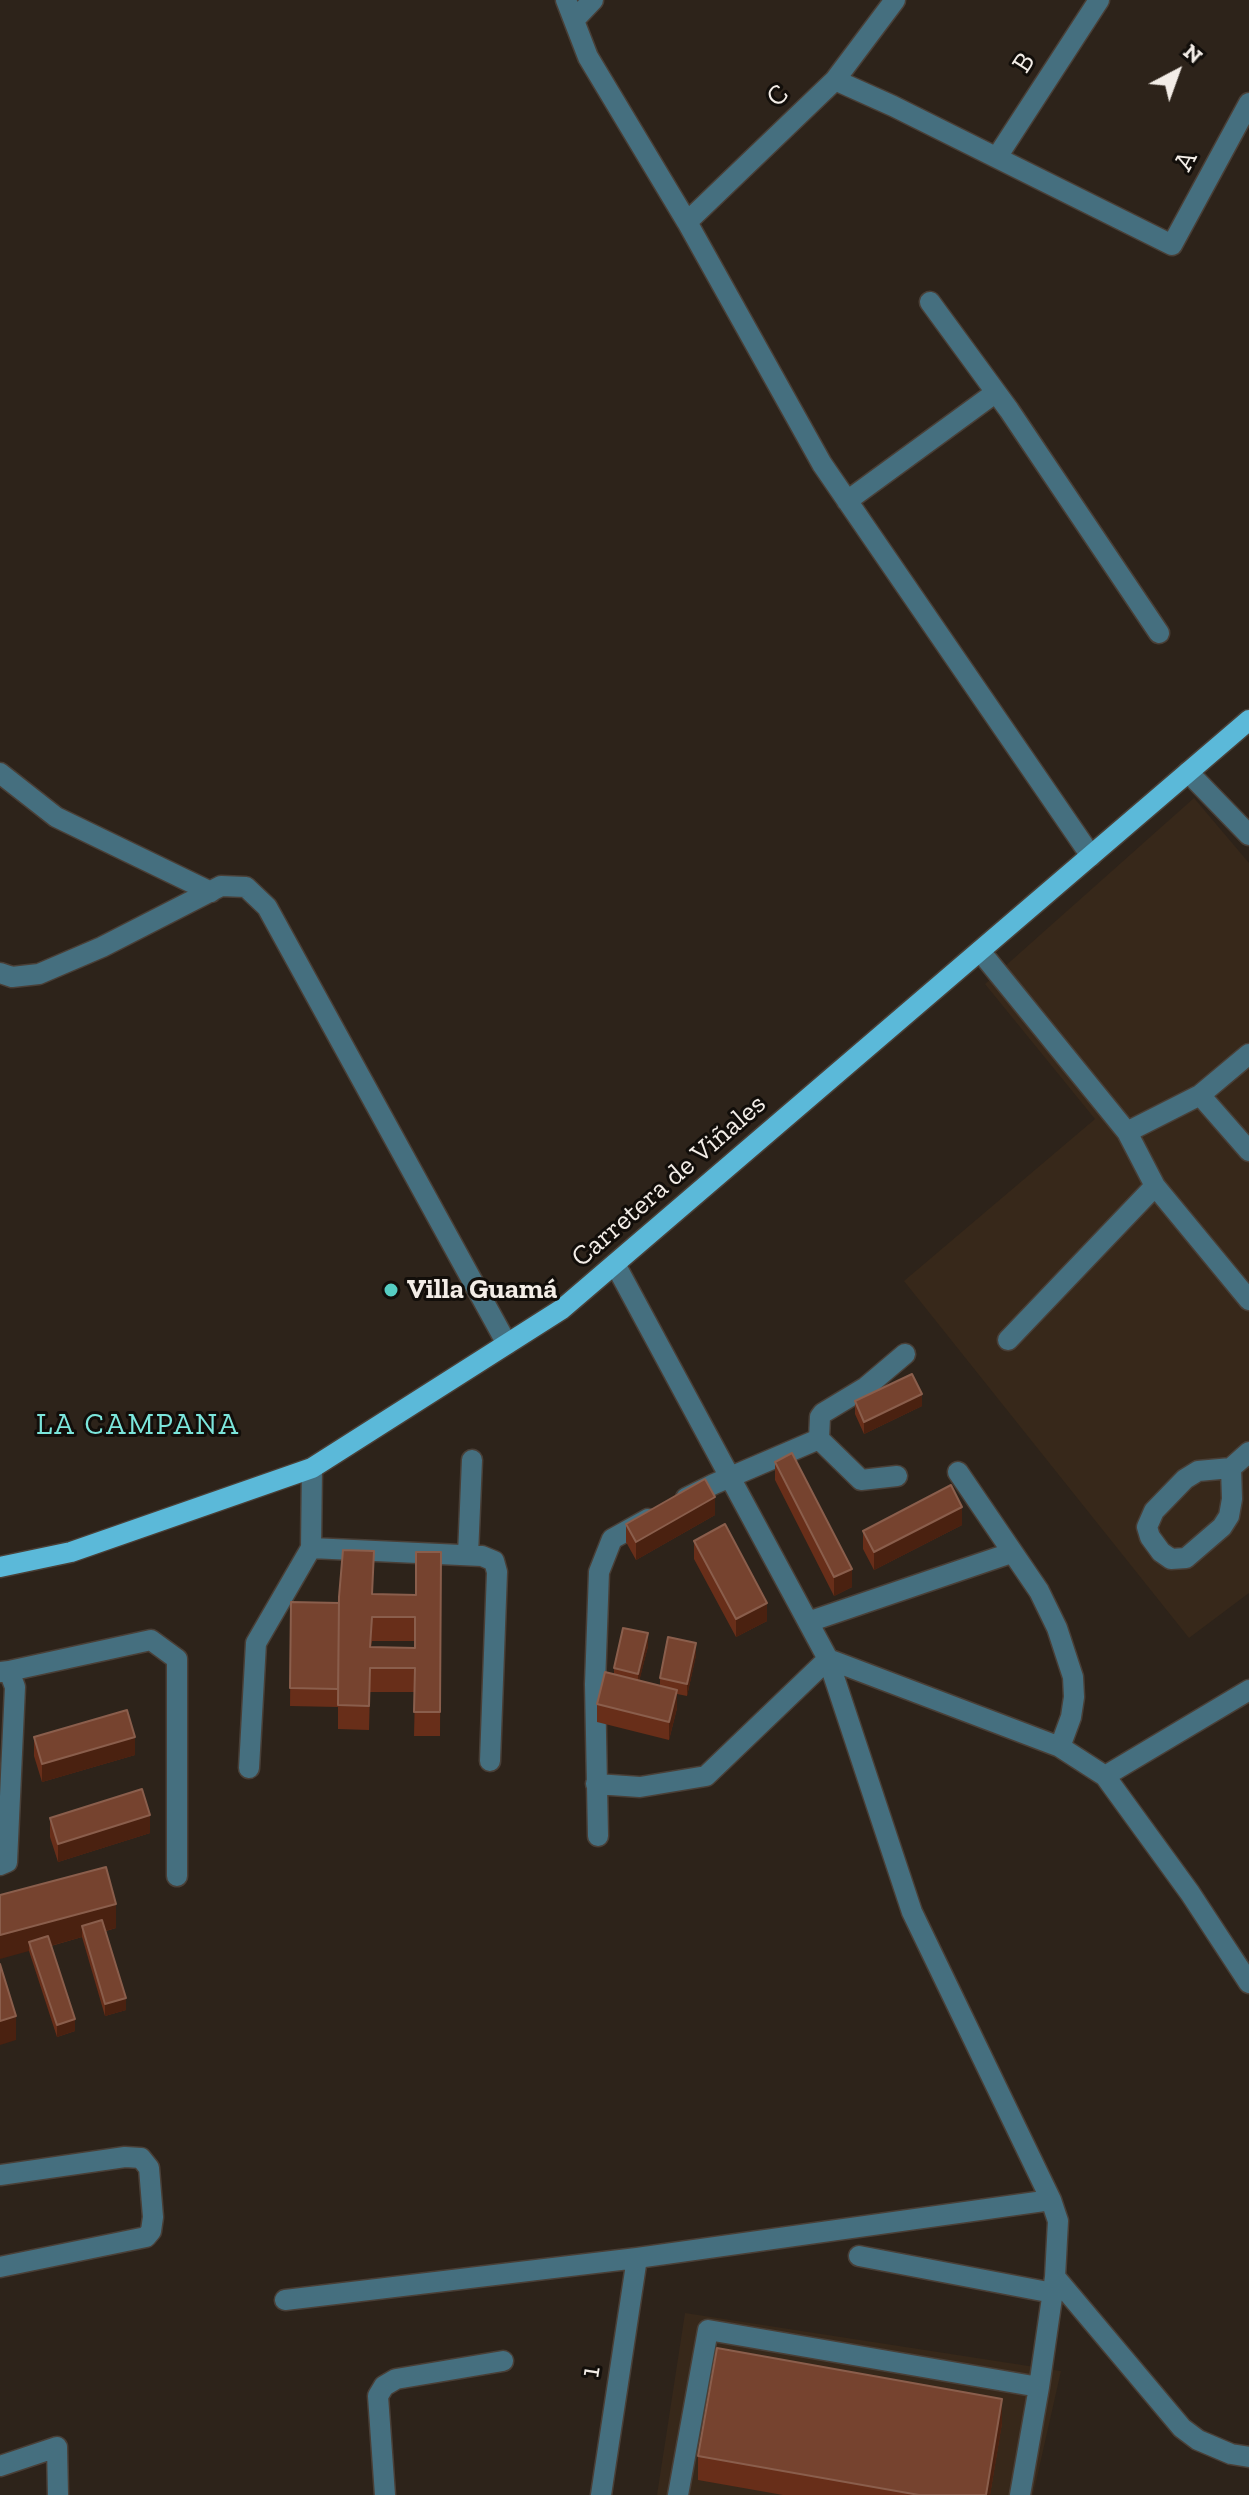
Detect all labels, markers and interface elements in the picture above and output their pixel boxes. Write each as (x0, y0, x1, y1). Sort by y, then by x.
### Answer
north arrow (1137, 32, 1217, 112)
text: N (1178, 38, 1208, 69)
street label: B (1005, 47, 1043, 79)
street label: C (760, 78, 796, 114)
street label: A (1167, 145, 1205, 177)
street label: Carretera de Viñales (565, 1088, 773, 1274)
place label: Villa Guamá (407, 1273, 557, 1307)
marker: Villa Guamá (382, 1281, 400, 1299)
district label: LA CAMPANA (36, 1407, 240, 1443)
street label: 1 (574, 2364, 608, 2380)

